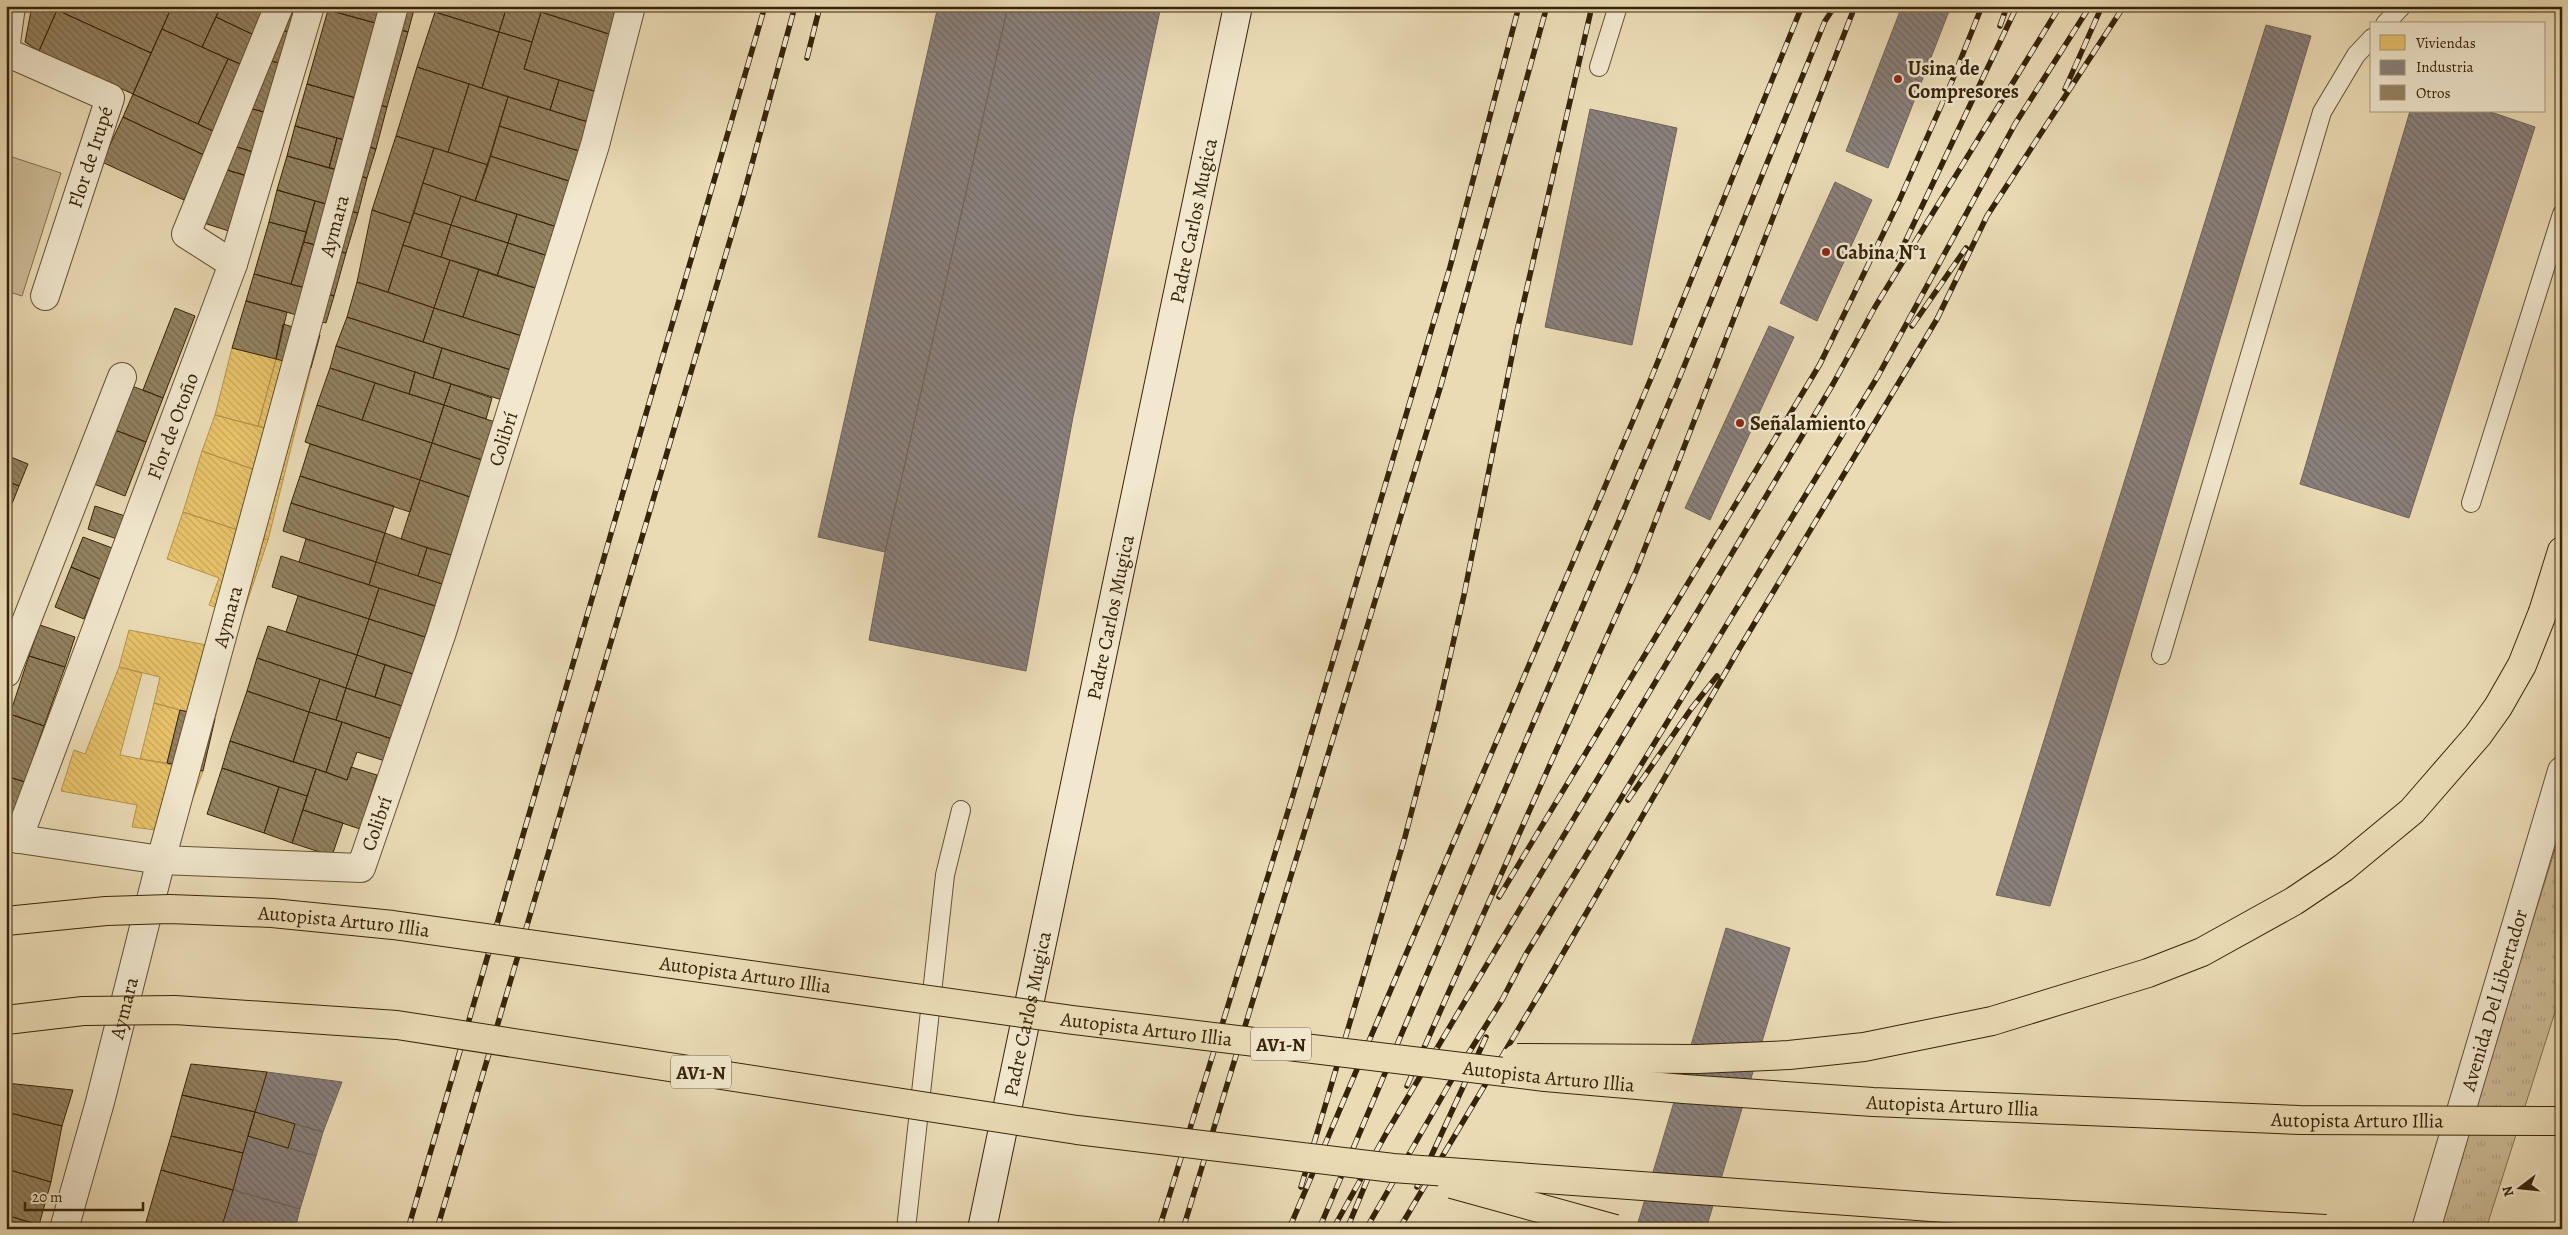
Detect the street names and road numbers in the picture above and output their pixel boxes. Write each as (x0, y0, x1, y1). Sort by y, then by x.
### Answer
street label: Flor de Irupé (61, 103, 120, 211)
street label: Padre Carlos Mugica (1163, 135, 1224, 306)
street label: Aymara (313, 191, 356, 261)
street label: Flor de Otoño (141, 369, 205, 483)
street label: Colibrí (482, 408, 524, 470)
street label: Padre Carlos Mugica (1080, 532, 1141, 702)
street label: Aymara (206, 582, 249, 651)
street label: Colibrí (355, 793, 399, 854)
street label: Autopista Arturo Illia (257, 899, 432, 944)
street label: Avenida Del Libertador (2454, 906, 2534, 1095)
street label: Padre Carlos Mugica (997, 928, 1058, 1099)
street label: Autopista Arturo Illia (657, 949, 833, 1000)
street label: Aymara (103, 974, 145, 1043)
street label: Autopista Arturo Illia (1058, 1005, 1235, 1053)
road number: AV1-N (1251, 1028, 1311, 1060)
street label: Autopista Arturo Illia (1460, 1054, 1637, 1099)
road number: AV1-N (671, 1056, 731, 1088)
street label: Autopista Arturo Illia (1865, 1089, 2040, 1123)
street label: Autopista Arturo Illia (2270, 1106, 2444, 1135)

